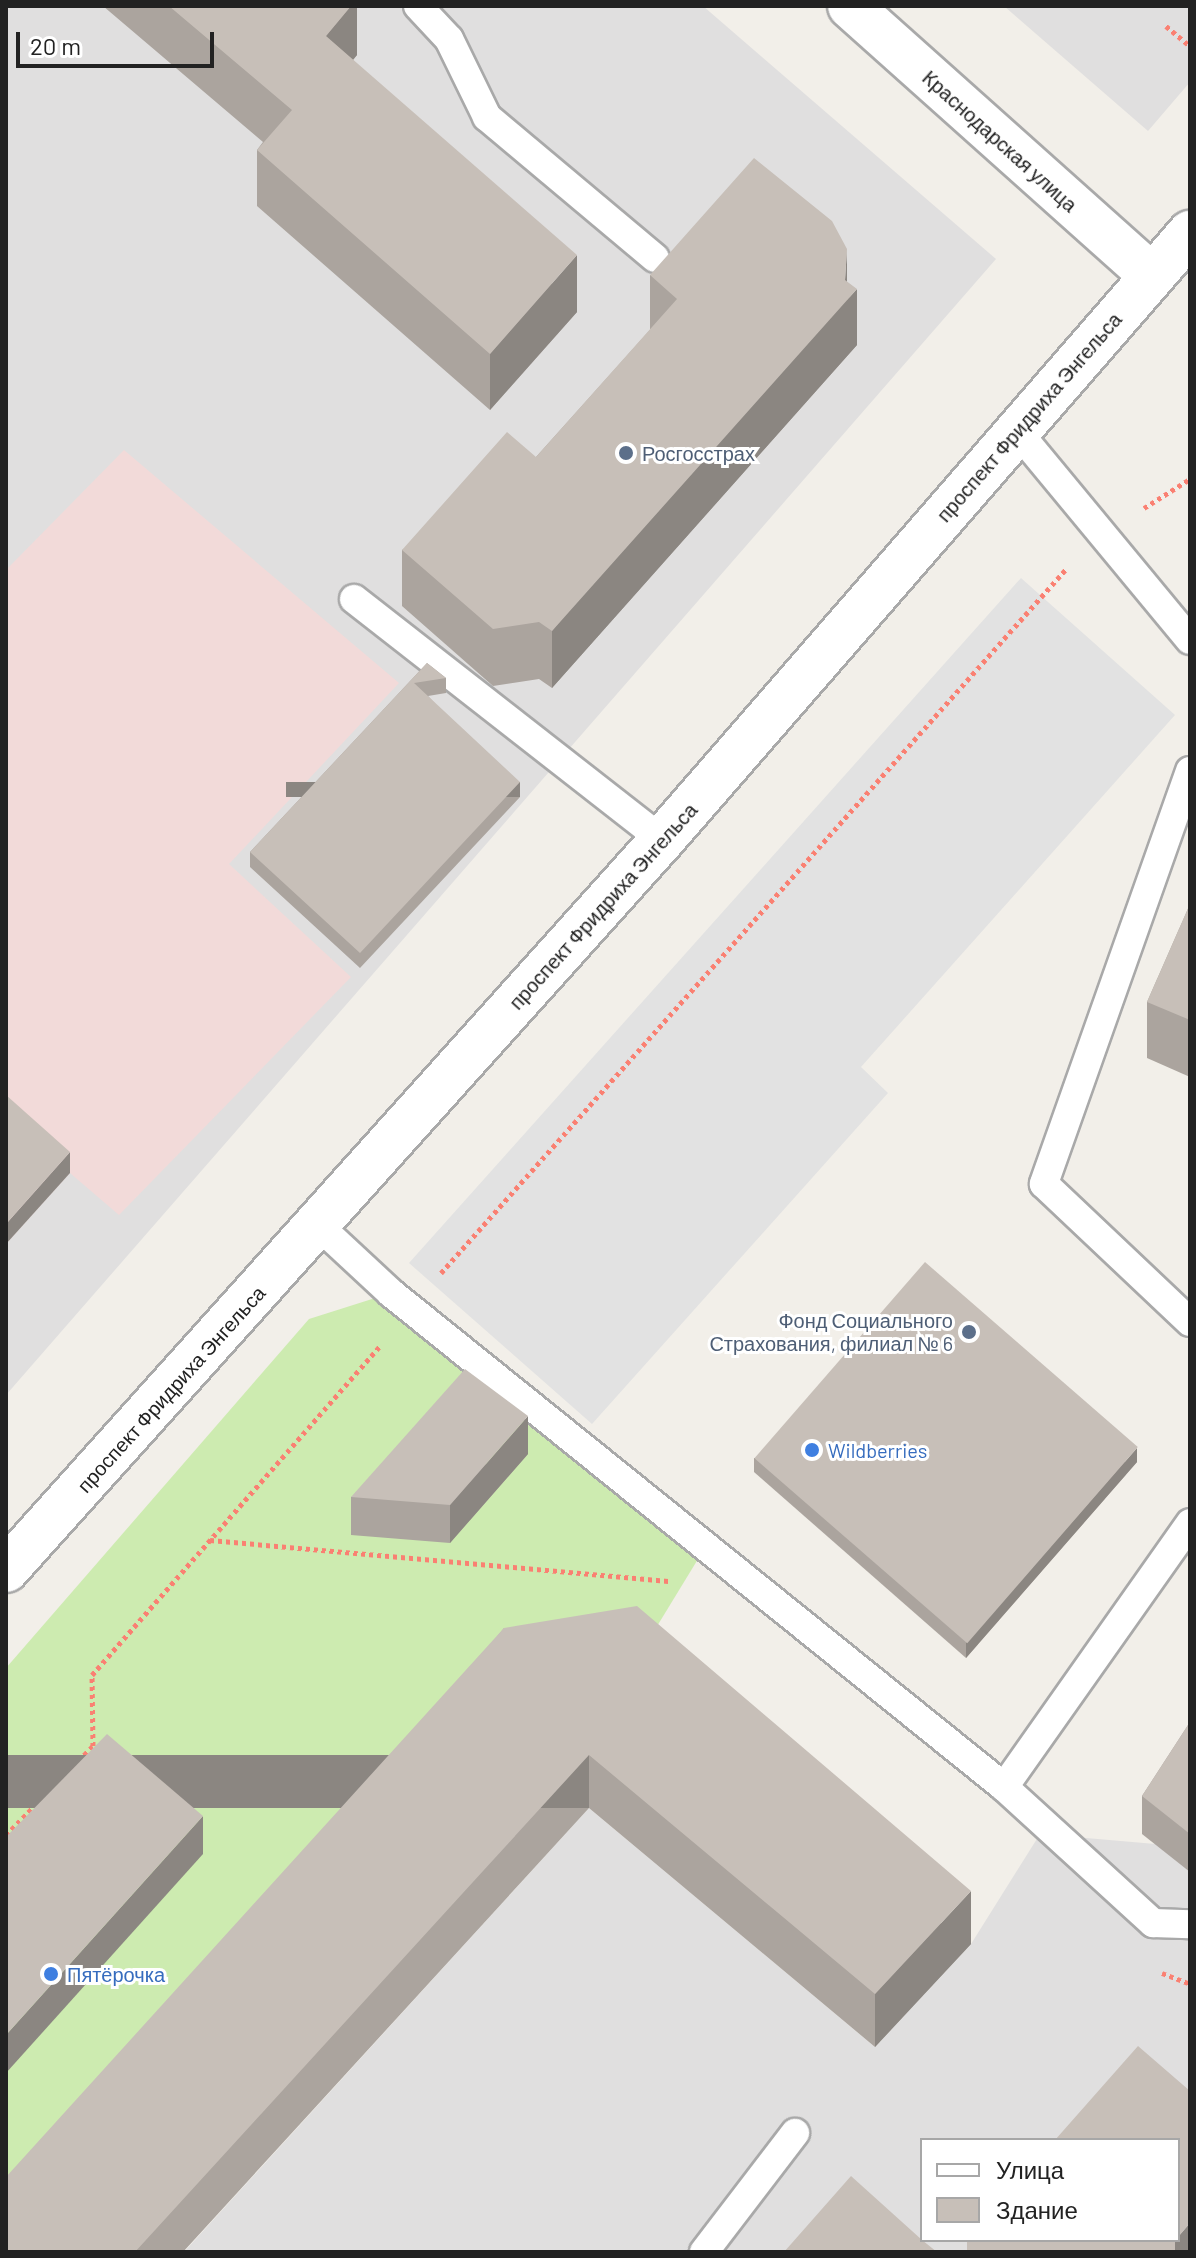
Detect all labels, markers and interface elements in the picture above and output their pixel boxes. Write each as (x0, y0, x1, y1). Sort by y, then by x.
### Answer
scale bar (20, 16, 218, 66)
text: 20 m (30, 31, 81, 60)
street label: Краснодарская улица (918, 65, 1082, 217)
street label: проспект Фридриха Энгельса (932, 307, 1126, 527)
place label: Росгосстрах (642, 441, 755, 465)
marker: Росгосстрах (617, 444, 635, 462)
street label: проспект Фридриха Энгельса (504, 798, 702, 1014)
street label: проспект Фридриха Энгельса (72, 1281, 270, 1497)
place label: Фонд Социального Страхования, филиал № 6 (709, 1308, 953, 1355)
marker: Фонд Социального Страхования, филиал № 6 (960, 1323, 978, 1341)
place label: Wildberries (828, 1438, 927, 1462)
marker: Wildberries (803, 1441, 821, 1459)
place label: Пятёрочка (67, 1962, 165, 1986)
marker: Пятёрочка (42, 1965, 60, 1983)
legend (920, 2138, 1180, 2242)
text: Улица (996, 2155, 1064, 2184)
text: Здание (996, 2195, 1078, 2224)

